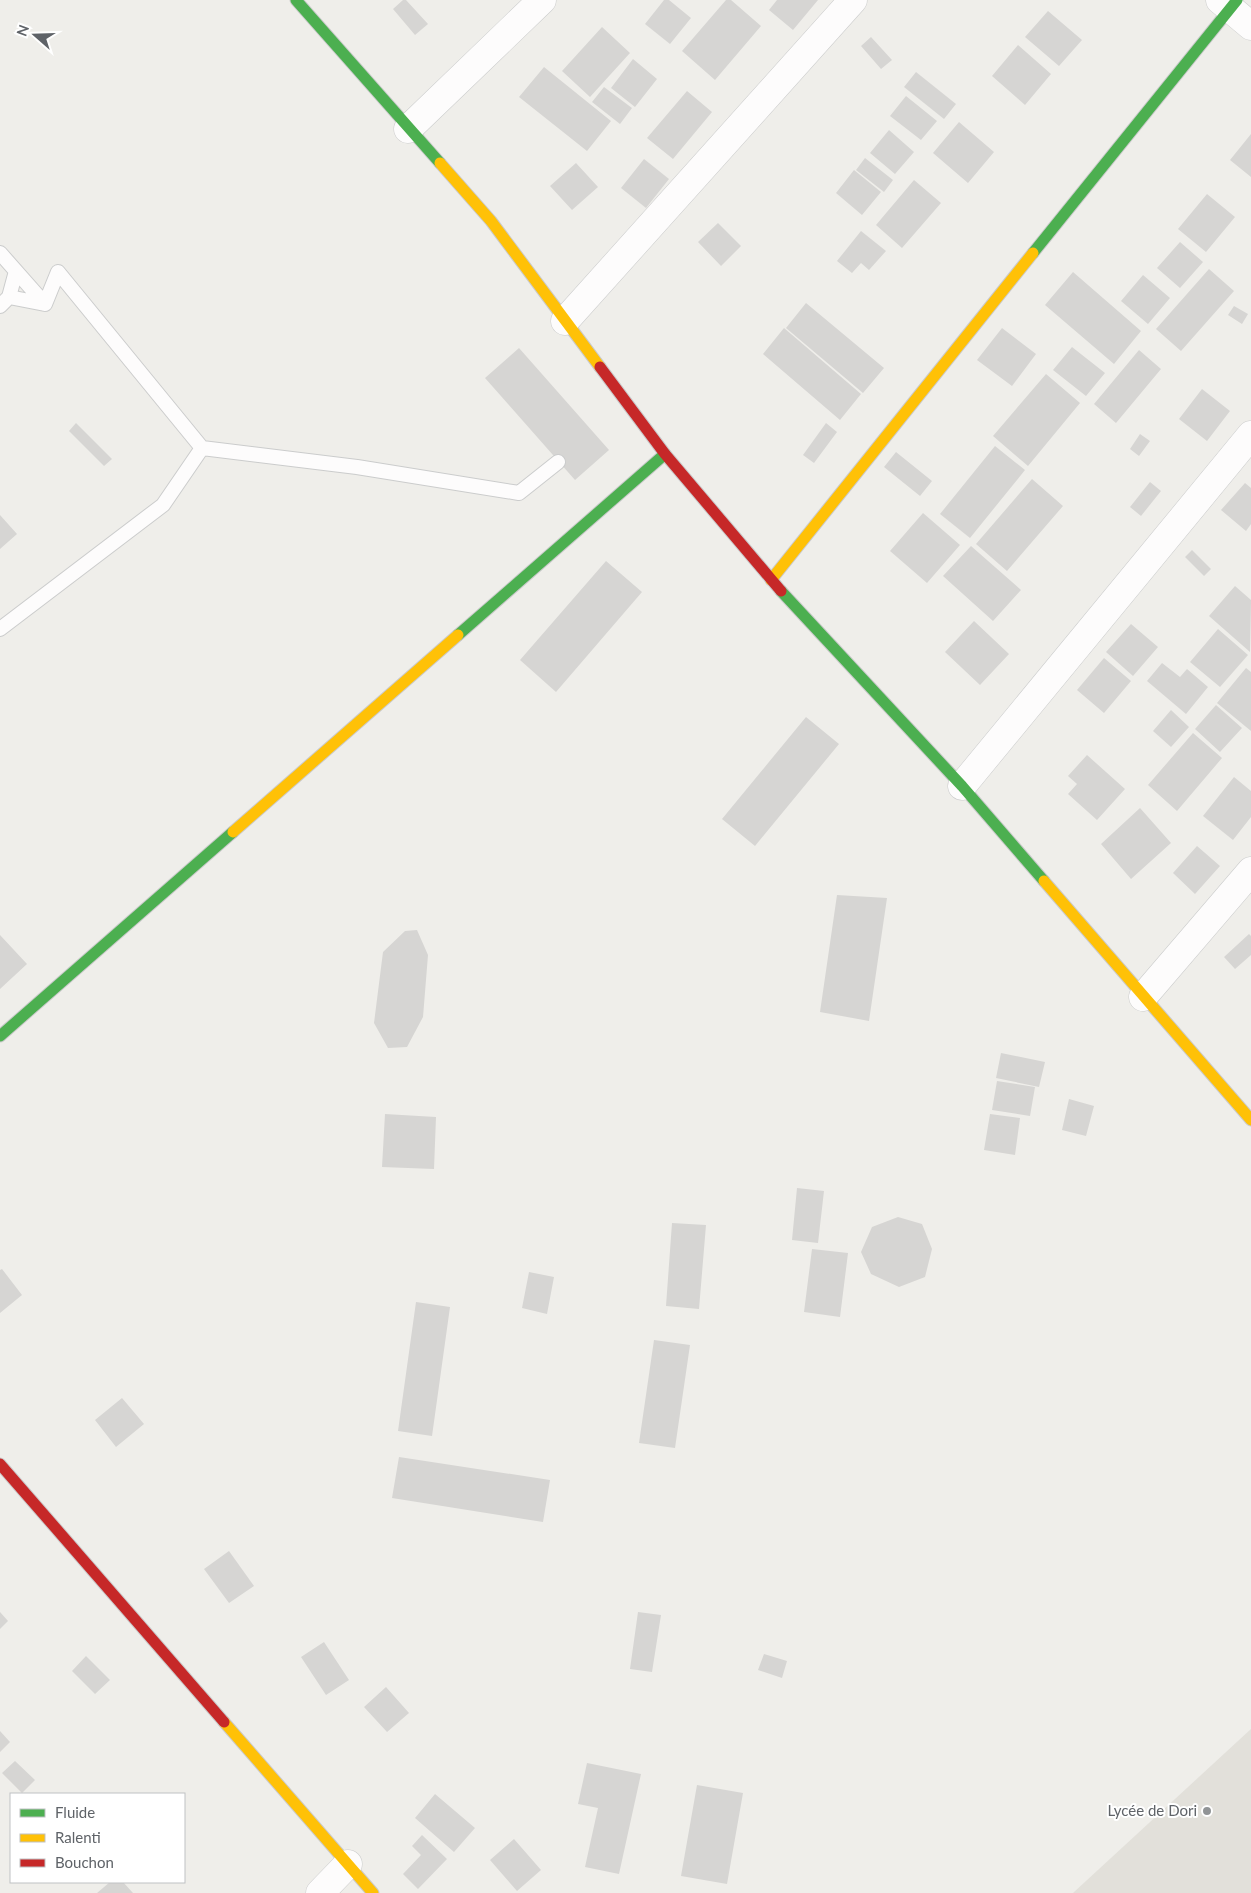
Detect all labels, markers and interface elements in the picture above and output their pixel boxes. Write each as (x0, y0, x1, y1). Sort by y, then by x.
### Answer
north arrow (10, 10, 60, 60)
text: N (12, 22, 32, 38)
legend (10, 1793, 185, 1883)
place label: Lycée de Dori (1107, 1801, 1197, 1819)
text: Fluide (55, 1803, 95, 1821)
marker: Lycée de Dori (1201, 1805, 1213, 1817)
text: Ralenti (55, 1828, 101, 1846)
text: Bouchon (55, 1853, 114, 1871)

